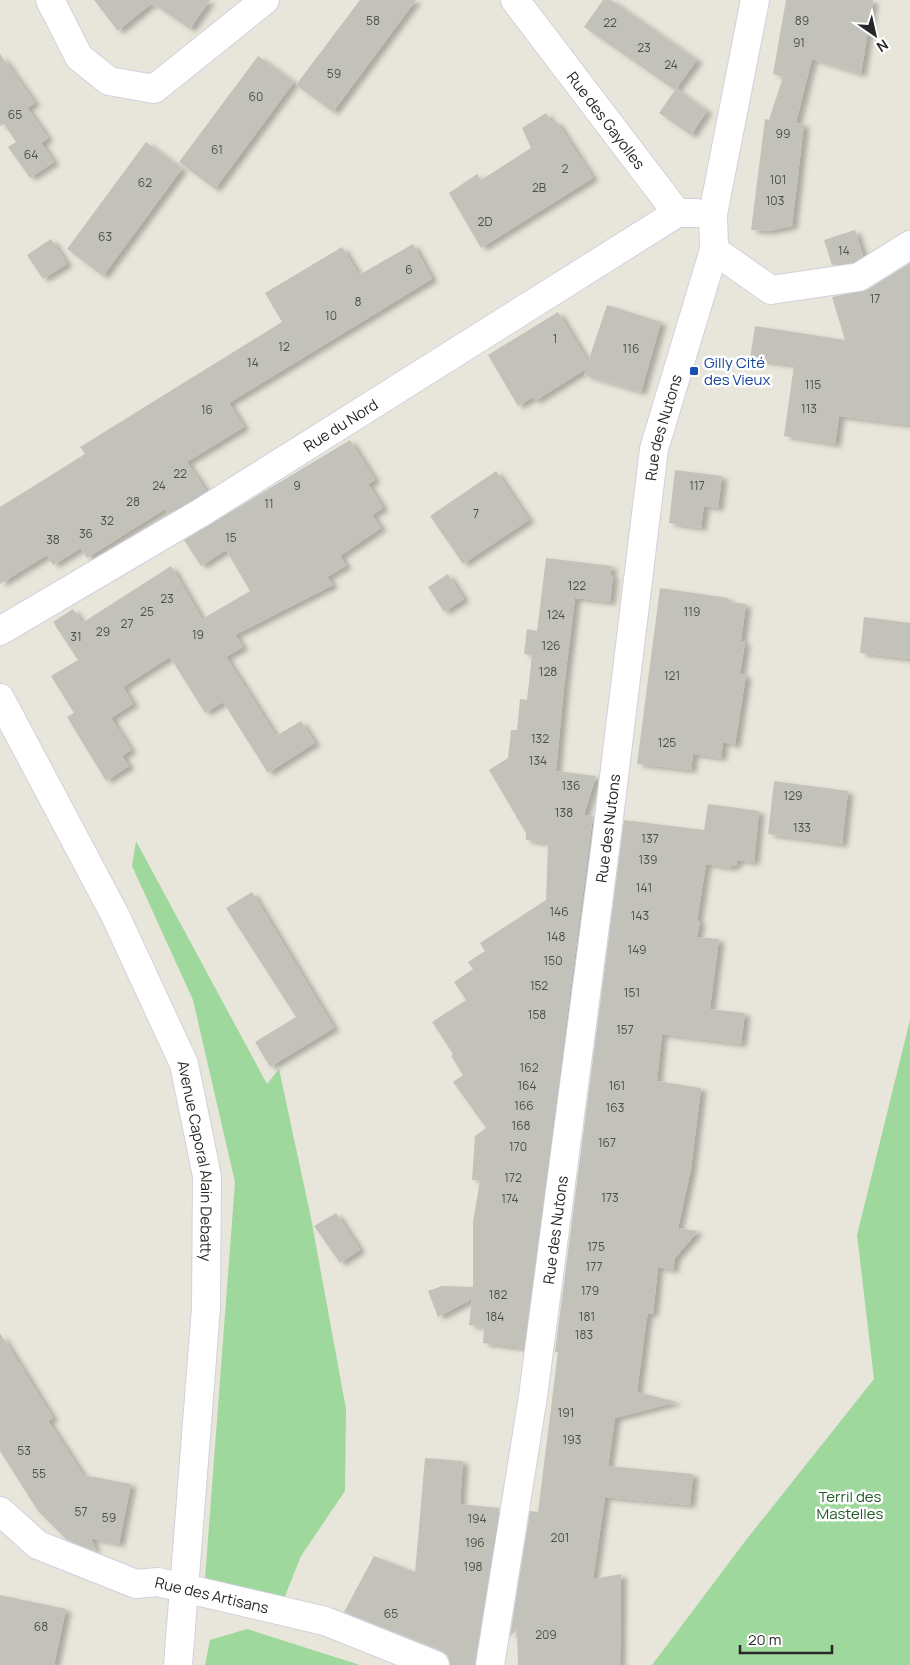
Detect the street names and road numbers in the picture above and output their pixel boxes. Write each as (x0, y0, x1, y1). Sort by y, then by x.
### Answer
street label: Rue des Gayolles (563, 67, 650, 173)
street label: Rue des Nutons (640, 372, 686, 482)
street label: Rue du Nord (299, 394, 382, 456)
street label: Rue des Nutons (590, 773, 625, 884)
street label: Avenue Caporal Alain Debatty (173, 1059, 218, 1262)
street label: Rue des Nutons (537, 1174, 572, 1285)
street label: Rue des Artisans (153, 1571, 271, 1618)

